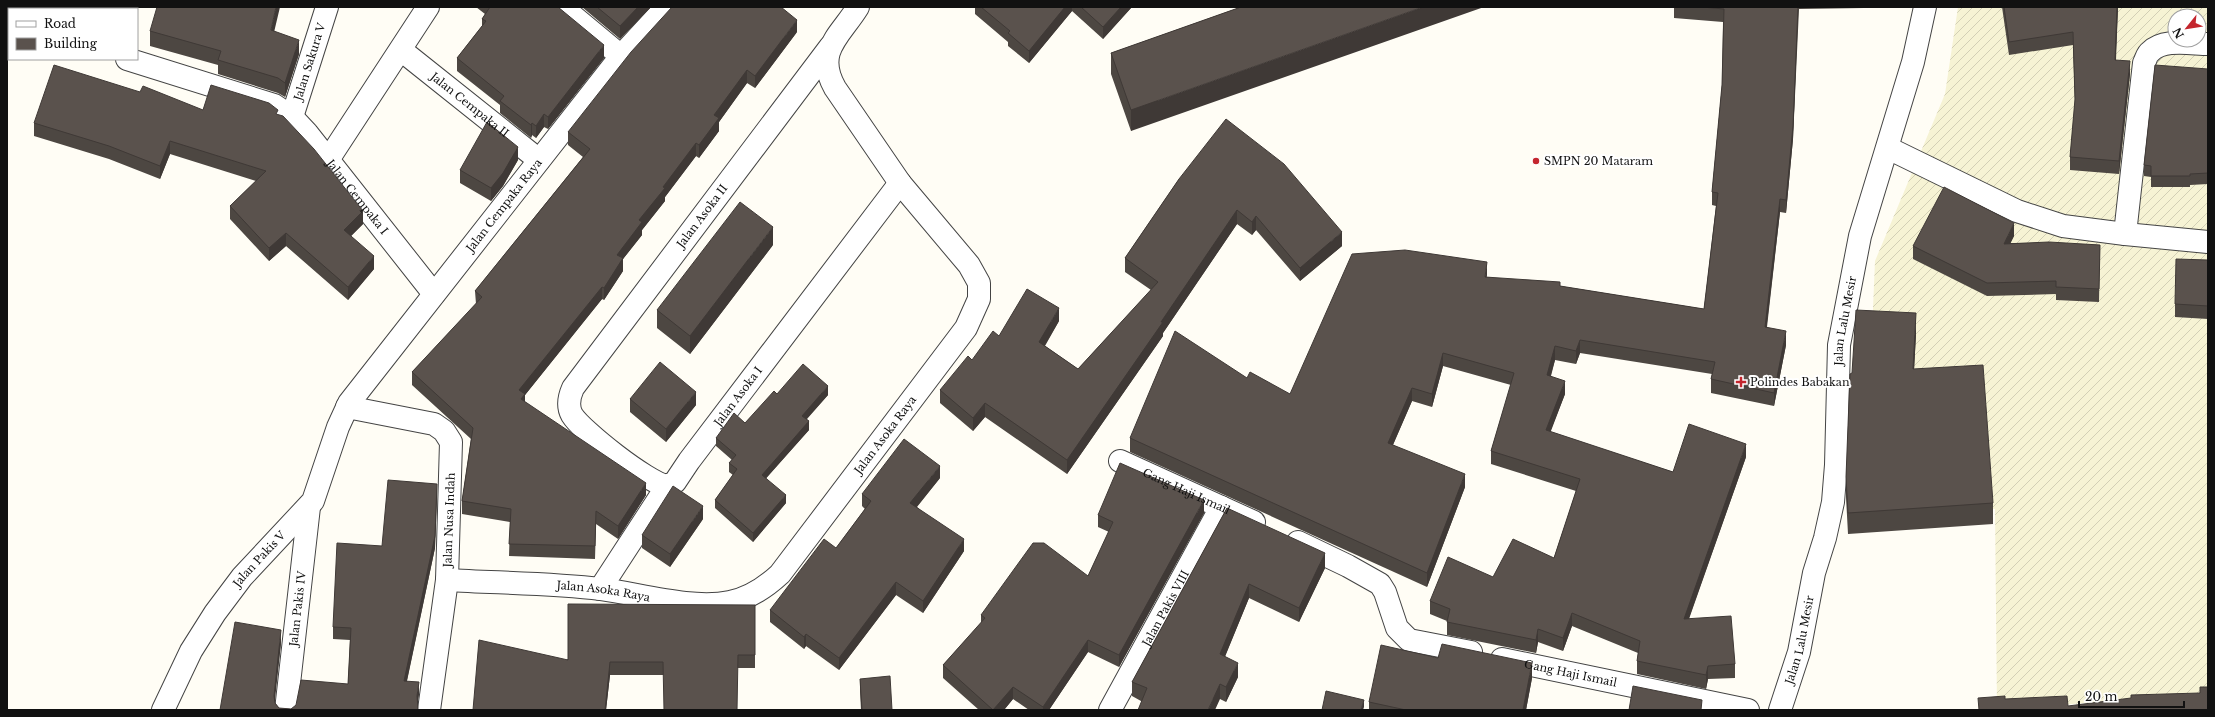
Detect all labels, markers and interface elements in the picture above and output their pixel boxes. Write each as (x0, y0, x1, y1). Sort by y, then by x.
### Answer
legend (8, 8, 138, 60)
north arrow (2167, 8, 2207, 48)
text: Road (44, 16, 76, 31)
street label: Jalan Sakura V (290, 21, 329, 104)
text: N (2169, 24, 2187, 41)
text: Building (44, 36, 98, 51)
street label: Jalan Cempaka II (426, 68, 512, 141)
place label: SMPN 20 Mataram (1544, 154, 1653, 168)
street label: Jalan Cempaka I (322, 155, 392, 238)
street label: Jalan Cempaka Raya (462, 155, 545, 256)
marker: SMPN 20 Mataram (1531, 156, 1541, 166)
street label: Jalan Asoka II (672, 181, 731, 252)
street label: Jalan Lalu Mesir (1831, 274, 1859, 368)
street label: Jalan Asoka I (710, 363, 765, 431)
place label: Polindes Babakan (1750, 375, 1850, 389)
marker: Polindes Babakan (1735, 376, 1747, 388)
street label: Jalan Asoka Raya (850, 392, 920, 478)
street label: Gang Haji Ismail (1141, 465, 1233, 517)
street label: Jalan Nusa Indah (440, 472, 458, 570)
street label: Jalan Pakis V (229, 528, 288, 591)
street label: Jalan Pakis VIII (1138, 567, 1192, 651)
street label: Jalan Pakis IV (286, 570, 309, 649)
street label: Jalan Asoka Raya (554, 578, 652, 605)
street label: Jalan Lalu Mesir (1781, 594, 1817, 688)
street label: Gang Haji Ismail (1523, 657, 1619, 690)
scale bar (2079, 683, 2184, 709)
text: 20 m (2085, 689, 2117, 704)

